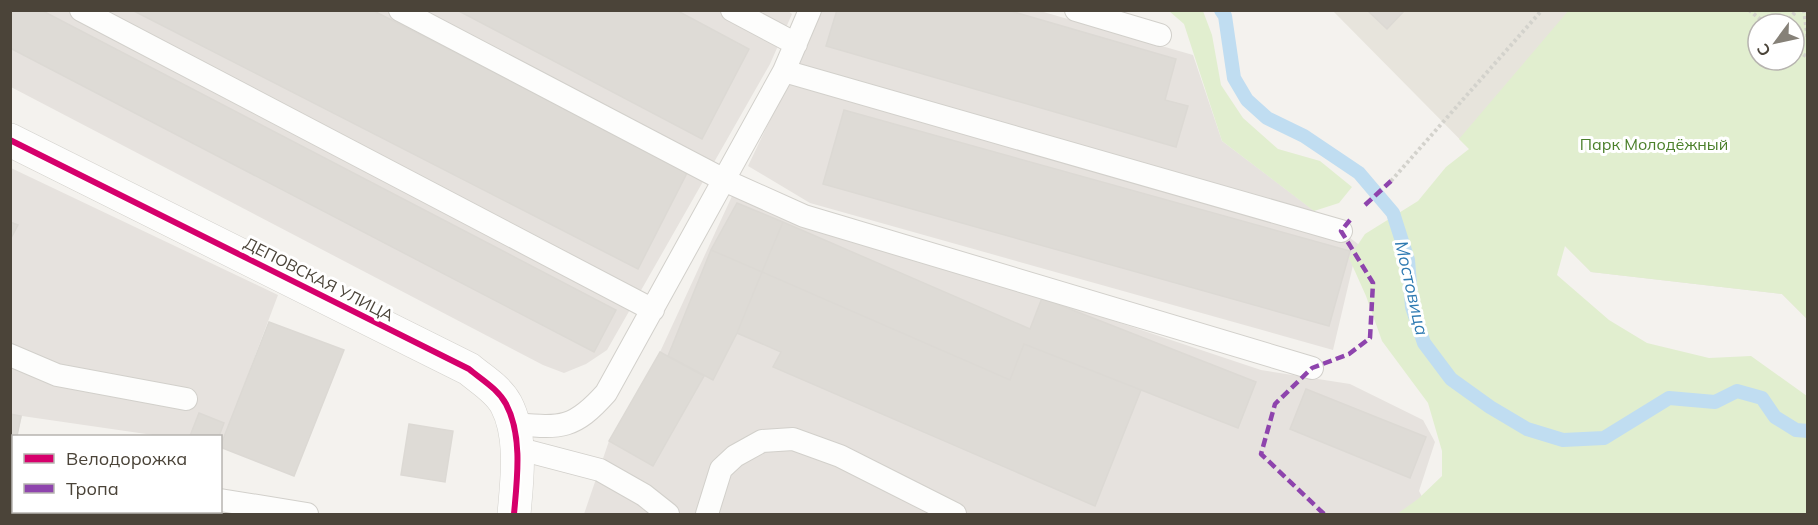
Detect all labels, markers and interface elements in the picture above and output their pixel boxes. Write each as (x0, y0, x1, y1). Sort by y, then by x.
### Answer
north arrow (1746, 12, 1806, 72)
text: С (1752, 40, 1775, 60)
park label: Парк Молодёжный (1580, 134, 1728, 154)
street label: ДЕПОВСКАЯ УЛИЦА (241, 233, 397, 326)
water label: Мостовица (1390, 238, 1434, 338)
legend (12, 435, 222, 513)
text: Велодорожка (66, 447, 187, 470)
text: Тропа (66, 477, 119, 500)

